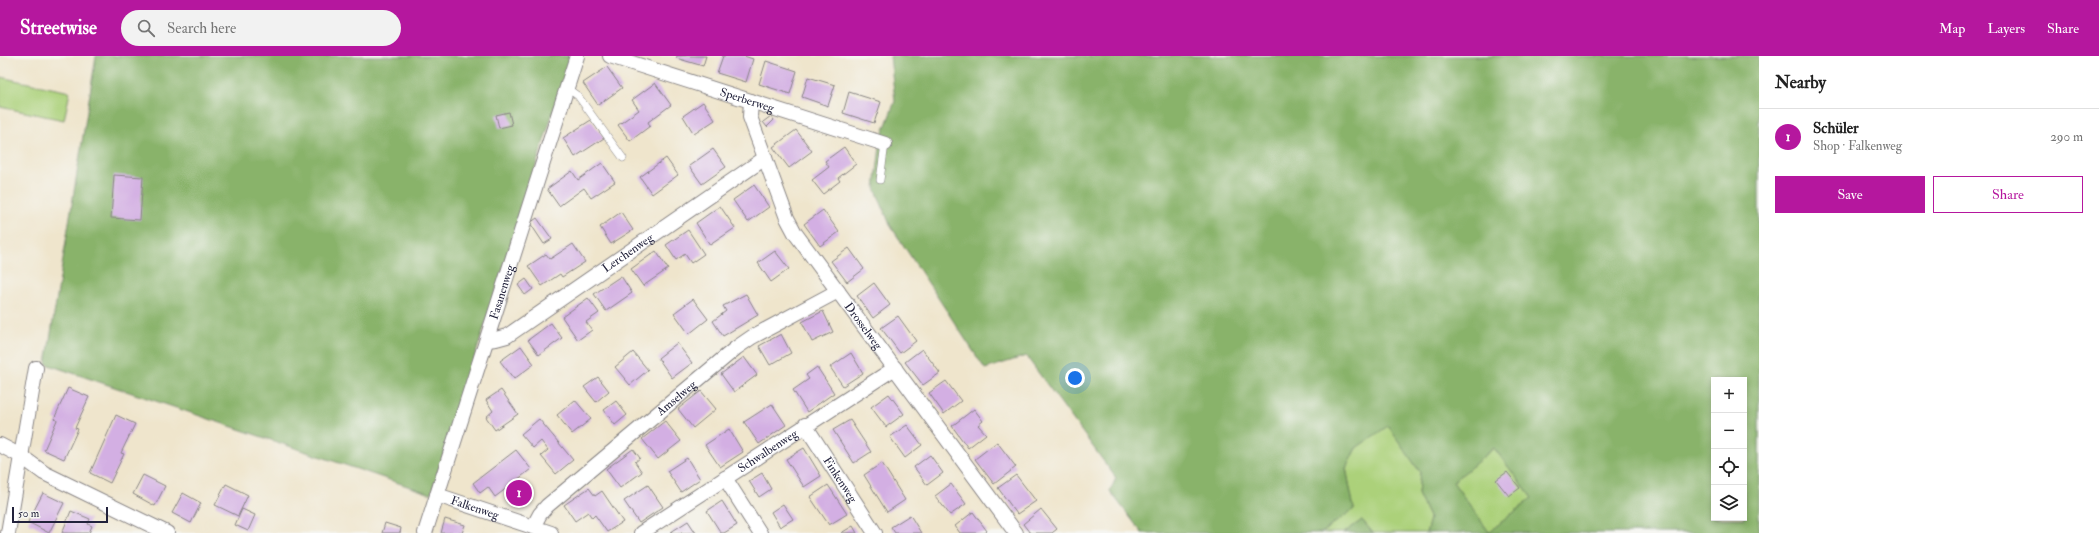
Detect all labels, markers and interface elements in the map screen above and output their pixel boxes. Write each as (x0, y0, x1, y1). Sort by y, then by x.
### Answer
search box (121, 10, 401, 46)
text: Streetwise (20, 16, 97, 40)
icon: search (135, 17, 157, 39)
text: Search here (167, 19, 236, 38)
text: Map (1939, 20, 1965, 37)
text: Layers (1987, 20, 2025, 37)
text: Share (2047, 20, 2079, 37)
text: Nearby (1775, 72, 1826, 93)
street label: Sperberweg (718, 84, 777, 116)
text: Schüler (1813, 119, 1859, 138)
text: 1 (1786, 129, 1790, 145)
text: 290 m (2050, 129, 2083, 145)
text: Shop · Falkenweg (1813, 138, 1902, 154)
button: Save (1775, 176, 1925, 213)
button: Share (1933, 176, 2083, 213)
street label: Lerchenweg (599, 229, 657, 276)
street label: Fasanenweg (486, 262, 518, 321)
street label: Drosselweg (841, 300, 886, 353)
your location (1065, 368, 1085, 388)
street label: Amselweg (653, 376, 700, 419)
map controls (1711, 377, 1747, 521)
button: + (1711, 377, 1747, 413)
button: − (1711, 413, 1747, 449)
street label: Schwalbenweg (735, 425, 801, 476)
button: locate (1711, 449, 1747, 485)
street label: Finkenweg (820, 454, 861, 506)
pin: 1 (506, 478, 532, 508)
button: layers (1711, 485, 1747, 521)
street label: Falkenweg (449, 493, 502, 523)
scale bar (12, 505, 108, 524)
text: 50 m (18, 507, 39, 520)

